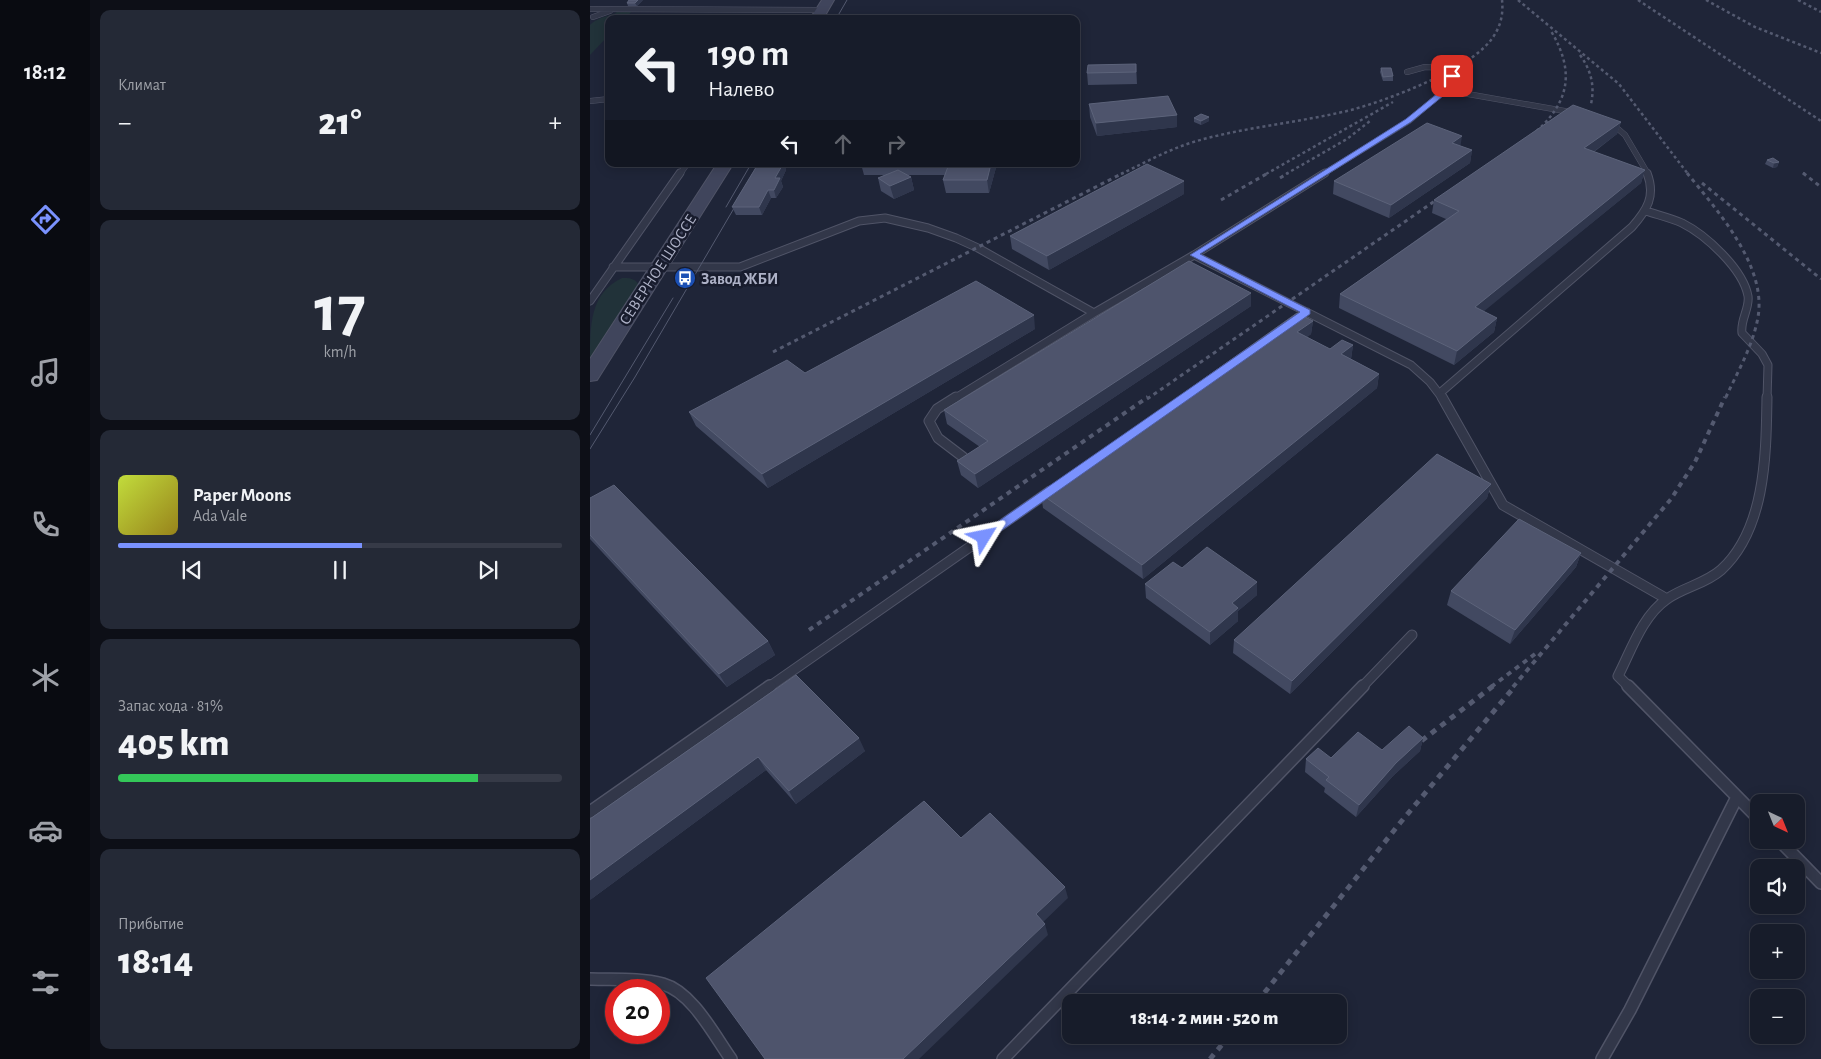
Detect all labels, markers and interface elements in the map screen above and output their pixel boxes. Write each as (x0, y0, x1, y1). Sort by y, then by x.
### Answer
icon: left (625, 35, 690, 100)
text: 190 m (708, 37, 789, 72)
pin (1431, 55, 1473, 97)
text: 18:12 (24, 61, 66, 83)
icon: arrive (1438, 62, 1466, 90)
text: Климат (118, 77, 166, 93)
text: Налево (708, 78, 774, 100)
text: 21° (318, 104, 362, 142)
text: − (118, 109, 131, 137)
text: + (549, 109, 562, 137)
icon: left (776, 130, 804, 158)
icon: ahead (829, 130, 857, 158)
icon: right (882, 130, 910, 158)
icon: directions (28, 202, 63, 237)
street label: СЕВЕРНОЕ ШОССЕ (616, 211, 699, 328)
bus stop icon: Завод ЖБИ (673, 266, 697, 290)
place label: Завод ЖБИ (701, 271, 779, 287)
text: 17 (314, 278, 366, 343)
text: km/h (323, 344, 357, 360)
icon: music (28, 355, 63, 390)
text: Paper Moons (193, 486, 291, 505)
icon: phone (28, 507, 63, 542)
text: Ada Vale (193, 508, 247, 524)
position arrow (957, 510, 1009, 562)
icon: previous (178, 556, 206, 584)
icon: pause (326, 556, 354, 584)
icon: next (474, 556, 502, 584)
icon: climate (28, 660, 63, 695)
text: Запас хода · 81% (118, 698, 223, 714)
text: 405 km (118, 725, 230, 763)
north arrow (1750, 794, 1805, 849)
map controls (1750, 794, 1805, 1044)
icon: car (28, 813, 63, 848)
button: sound (1750, 859, 1805, 914)
text: Прибытие (118, 916, 184, 932)
button: + (1750, 924, 1805, 979)
text: 18:14 (118, 943, 193, 981)
icon: filters (28, 965, 63, 1000)
speed limit sign: 20 (605, 979, 670, 1044)
button: − (1750, 989, 1805, 1044)
text: 18:14 · 2 мин · 520 m (1131, 1009, 1278, 1028)

